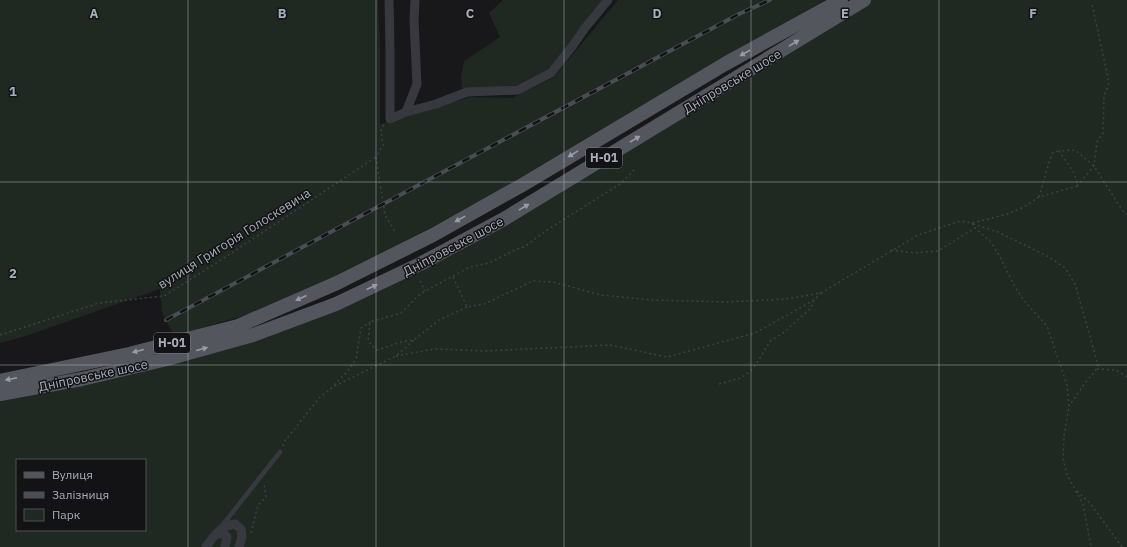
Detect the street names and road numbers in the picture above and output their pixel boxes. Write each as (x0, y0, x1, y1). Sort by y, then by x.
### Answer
street label: Дніпровське шосе (680, 45, 784, 117)
road number: Н-01 (586, 148, 622, 168)
street label: вулиця Григорія Голоскевича (155, 184, 314, 293)
street label: Дніпровське шосе (400, 213, 506, 280)
road number: Н-01 (154, 333, 190, 353)
street label: Дніпровське шосе (37, 356, 149, 395)

